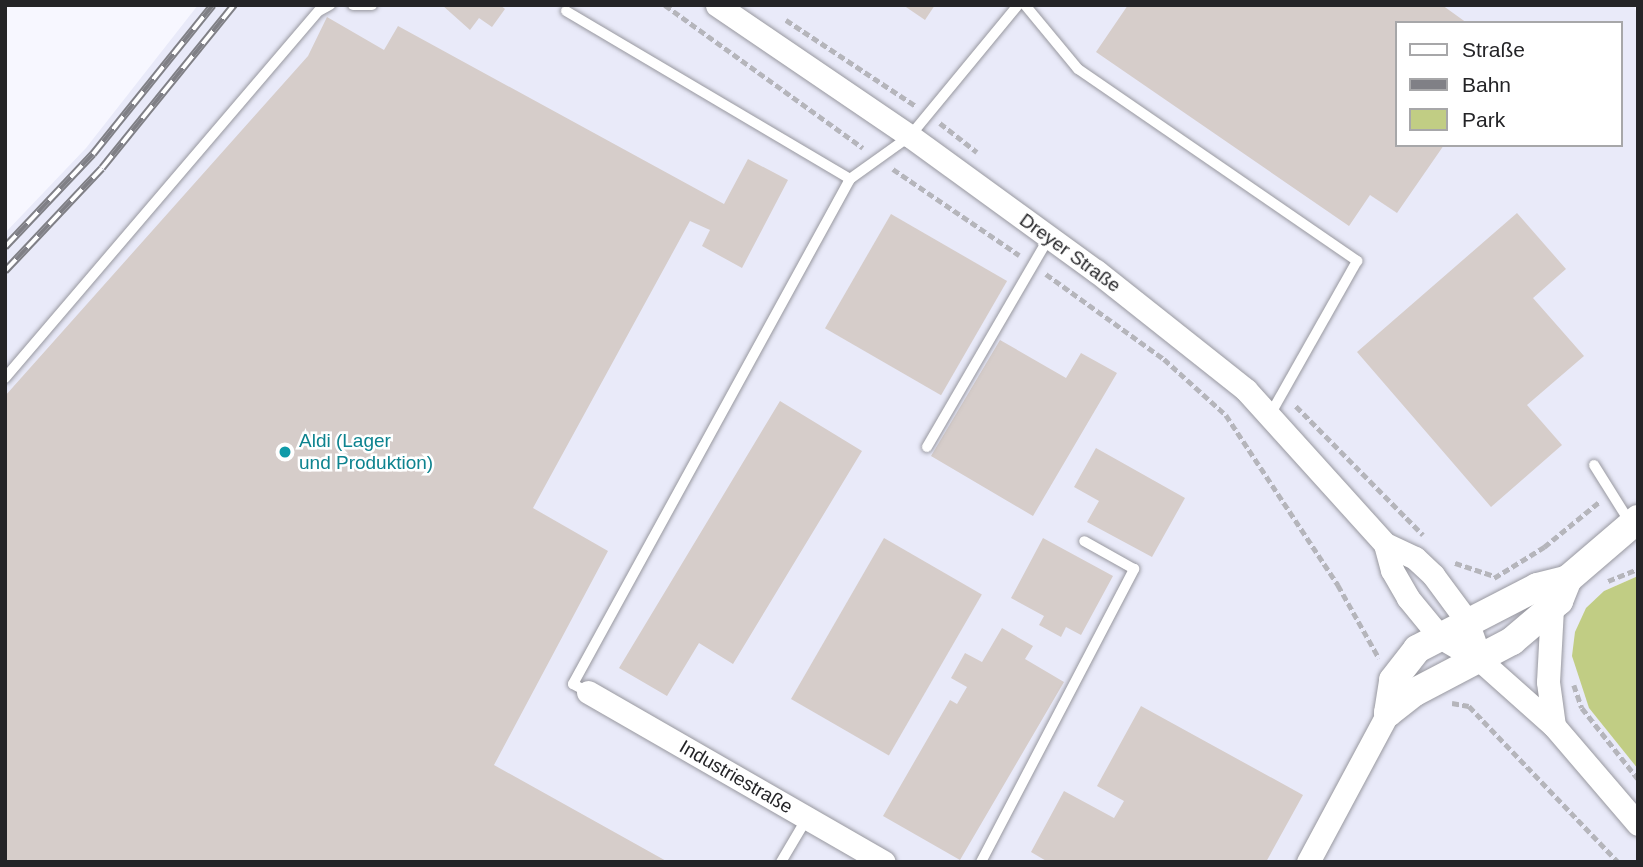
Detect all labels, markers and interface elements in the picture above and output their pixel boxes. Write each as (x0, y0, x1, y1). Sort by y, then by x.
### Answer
legend (1394, 21, 1622, 147)
text: Straße (1462, 38, 1525, 61)
text: Bahn (1462, 73, 1511, 96)
text: Park (1462, 108, 1505, 131)
street label: Dreyer Straße (1015, 209, 1125, 297)
place label: Aldi (Lager und Produktion) (299, 430, 433, 474)
marker: Aldi (Lager und Produktion) (277, 444, 293, 460)
street label: Industriestraße (675, 735, 797, 819)

